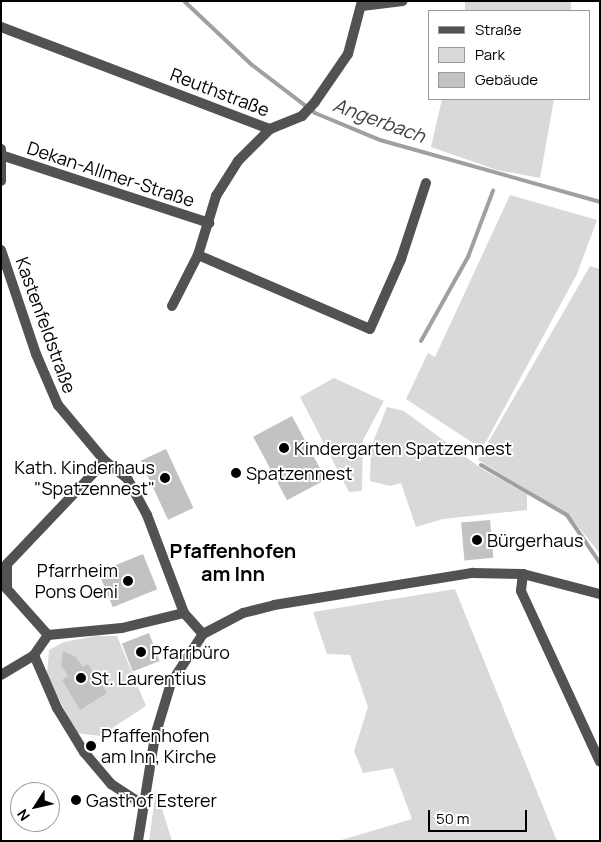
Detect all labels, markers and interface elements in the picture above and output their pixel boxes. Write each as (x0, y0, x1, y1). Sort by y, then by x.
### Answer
legend (428, 10, 591, 100)
text: Straße (475, 19, 521, 40)
text: Park (475, 44, 505, 65)
street label: Reuthstraße (167, 63, 273, 121)
text: Gebäude (475, 69, 538, 90)
water label: Angerbach (330, 94, 428, 148)
street label: Dekan-Allmer-Straße (25, 137, 197, 211)
street label: Kastenfeldstraße (11, 254, 81, 396)
place label: Kindergarten Spatzennest (294, 437, 512, 459)
marker: Kindergarten Spatzennest (278, 442, 290, 454)
place label: Kath. Kinderhaus "Spatzennest" (14, 457, 155, 499)
place label: Spatzennest (246, 462, 353, 484)
marker: Spatzennest (230, 467, 242, 479)
marker: Kath. Kinderhaus "Spatzennest" (159, 472, 171, 484)
place label: Bürgerhaus (487, 529, 583, 551)
marker: Bürgerhaus (471, 534, 483, 546)
district label: Pfaffenhofen am Inn (170, 538, 296, 585)
place label: Pfarrheim Pons Oeni (35, 560, 118, 602)
marker: Pfarrheim Pons Oeni (122, 575, 134, 587)
place label: Pfarrbüro (151, 641, 230, 663)
marker: Pfarrbüro (135, 646, 147, 658)
place label: St. Laurentius (91, 667, 206, 689)
marker: St. Laurentius (75, 672, 87, 684)
place label: Pfaffenhofen am Inn, Kirche (101, 725, 216, 768)
marker: Pfaffenhofen am Inn, Kirche (85, 740, 97, 752)
north arrow (10, 782, 60, 832)
place label: Gasthof Esterer (86, 789, 217, 811)
marker: Gasthof Esterer (70, 794, 82, 806)
scale bar (431, 800, 530, 832)
text: N (12, 806, 34, 825)
text: 50 m (436, 808, 470, 829)

